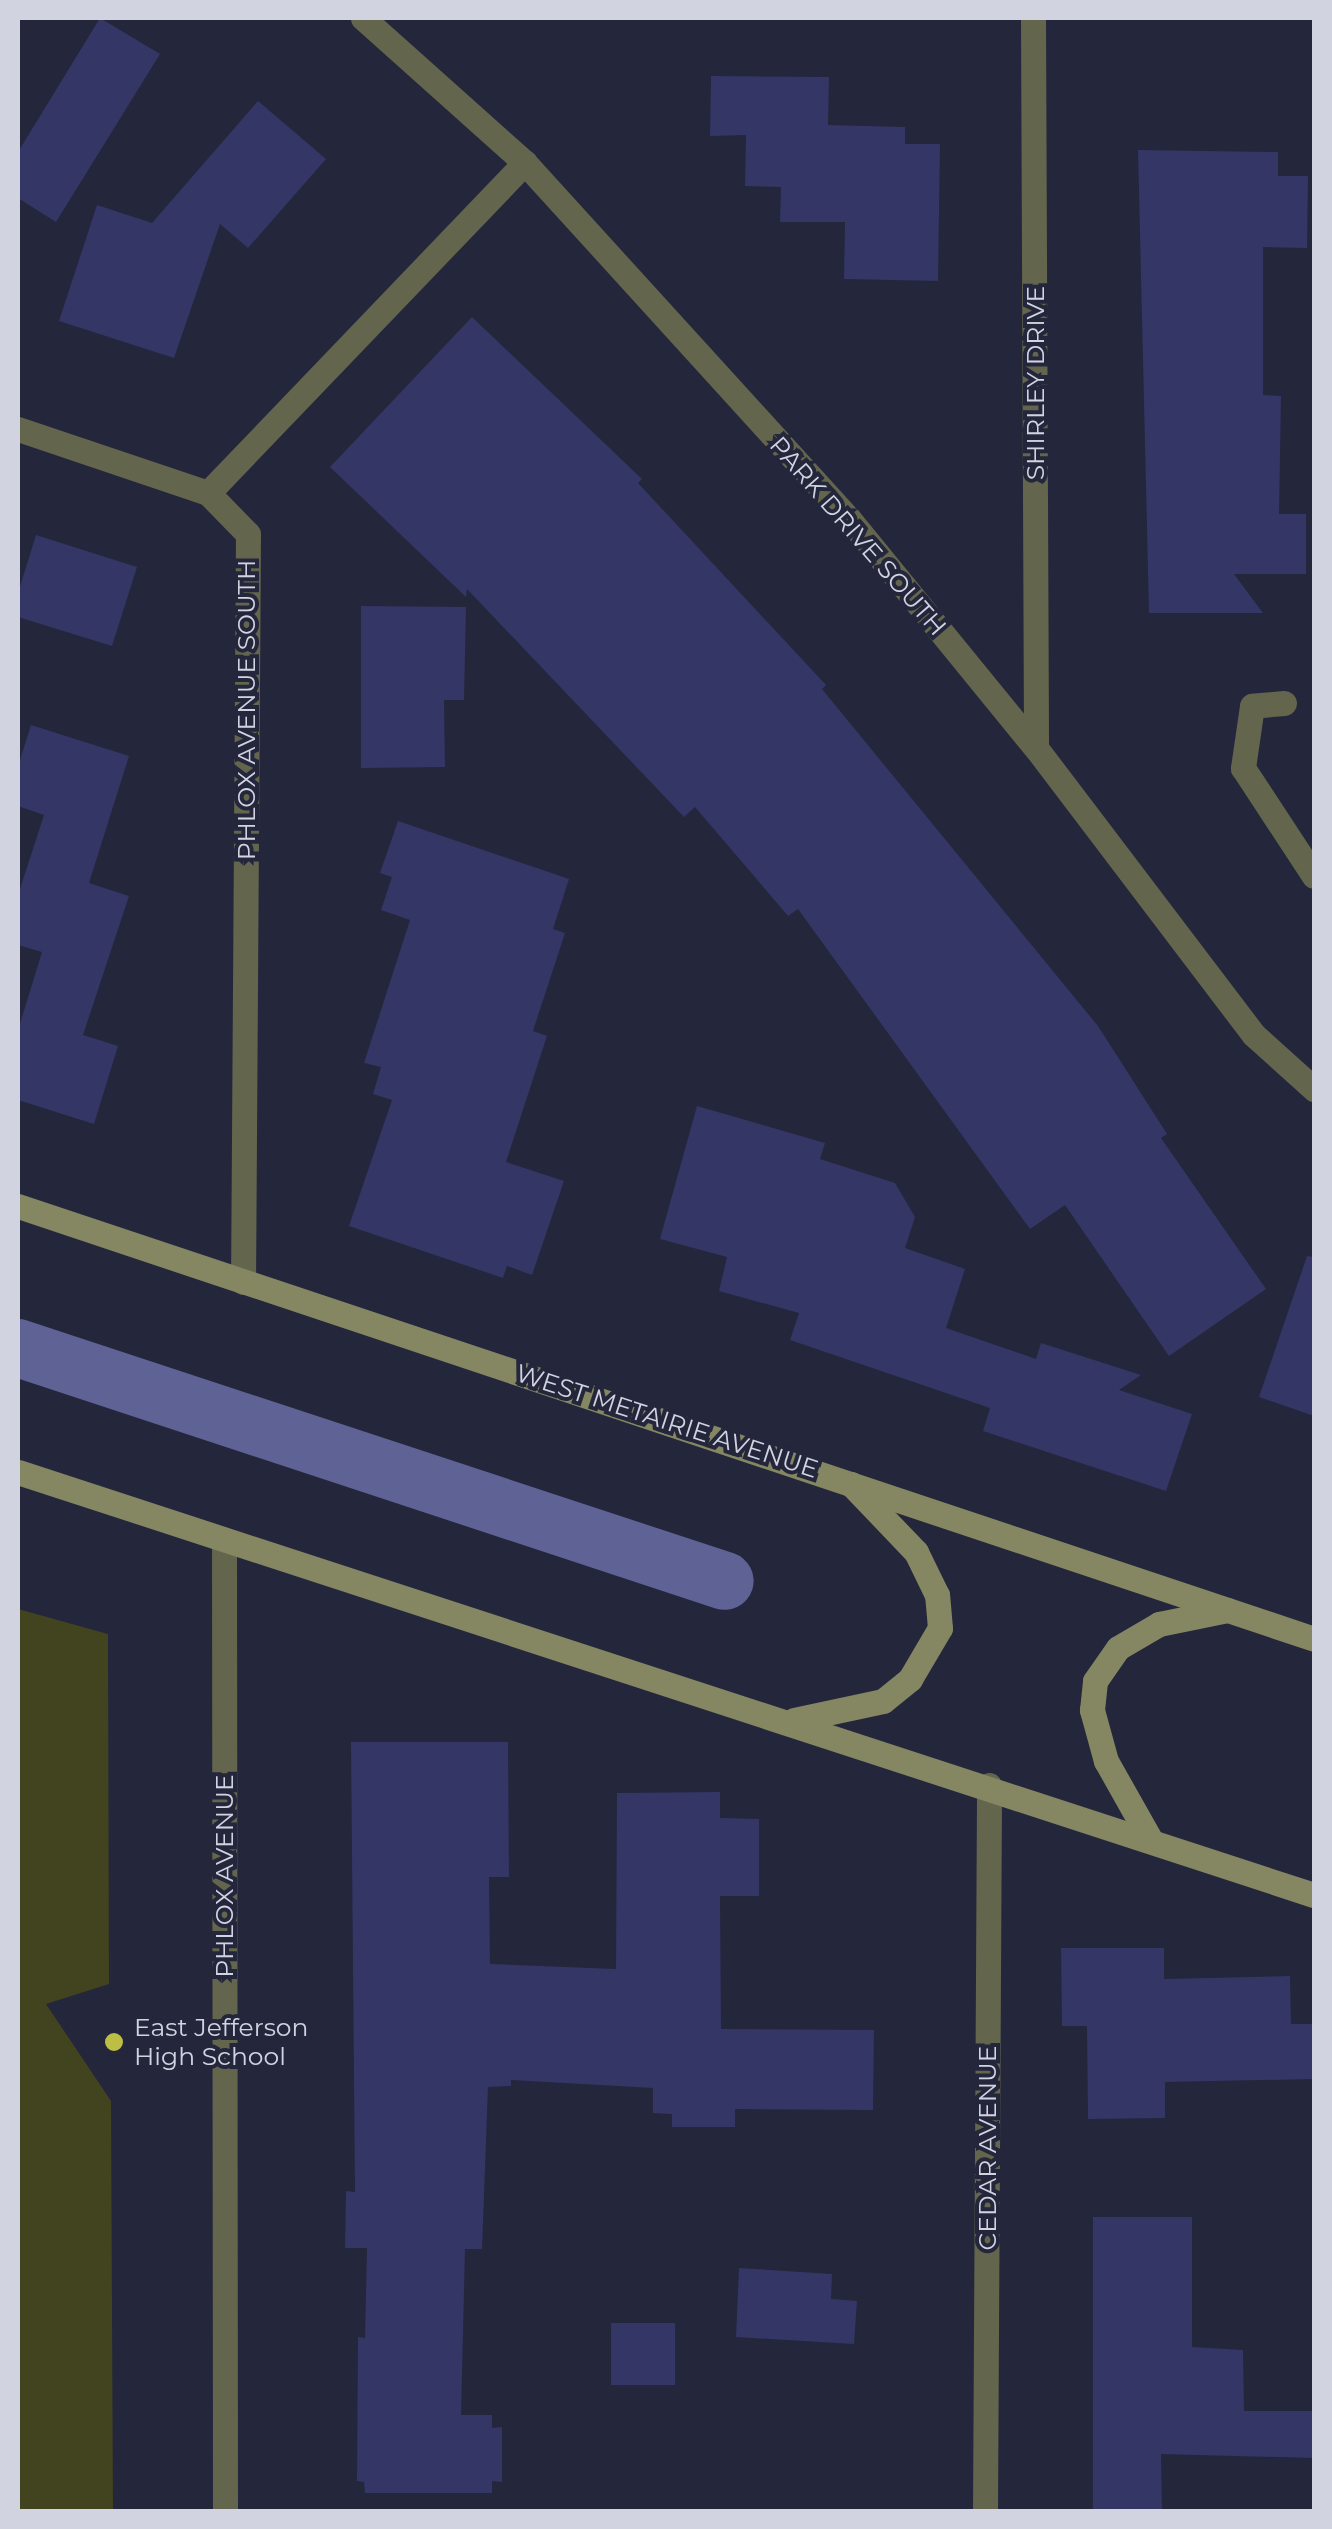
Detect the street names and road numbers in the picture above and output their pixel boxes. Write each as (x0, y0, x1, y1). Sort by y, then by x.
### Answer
street label: SHIRLEY DRIVE (1020, 286, 1050, 480)
street label: PARK DRIVE SOUTH (763, 430, 953, 642)
street label: PHLOX AVENUE SOUTH (231, 560, 261, 860)
street label: WEST METAIRIE AVENUE (512, 1358, 822, 1484)
street label: PHLOX AVENUE (209, 1774, 239, 1978)
street label: CEDAR AVENUE (972, 2045, 1002, 2251)

